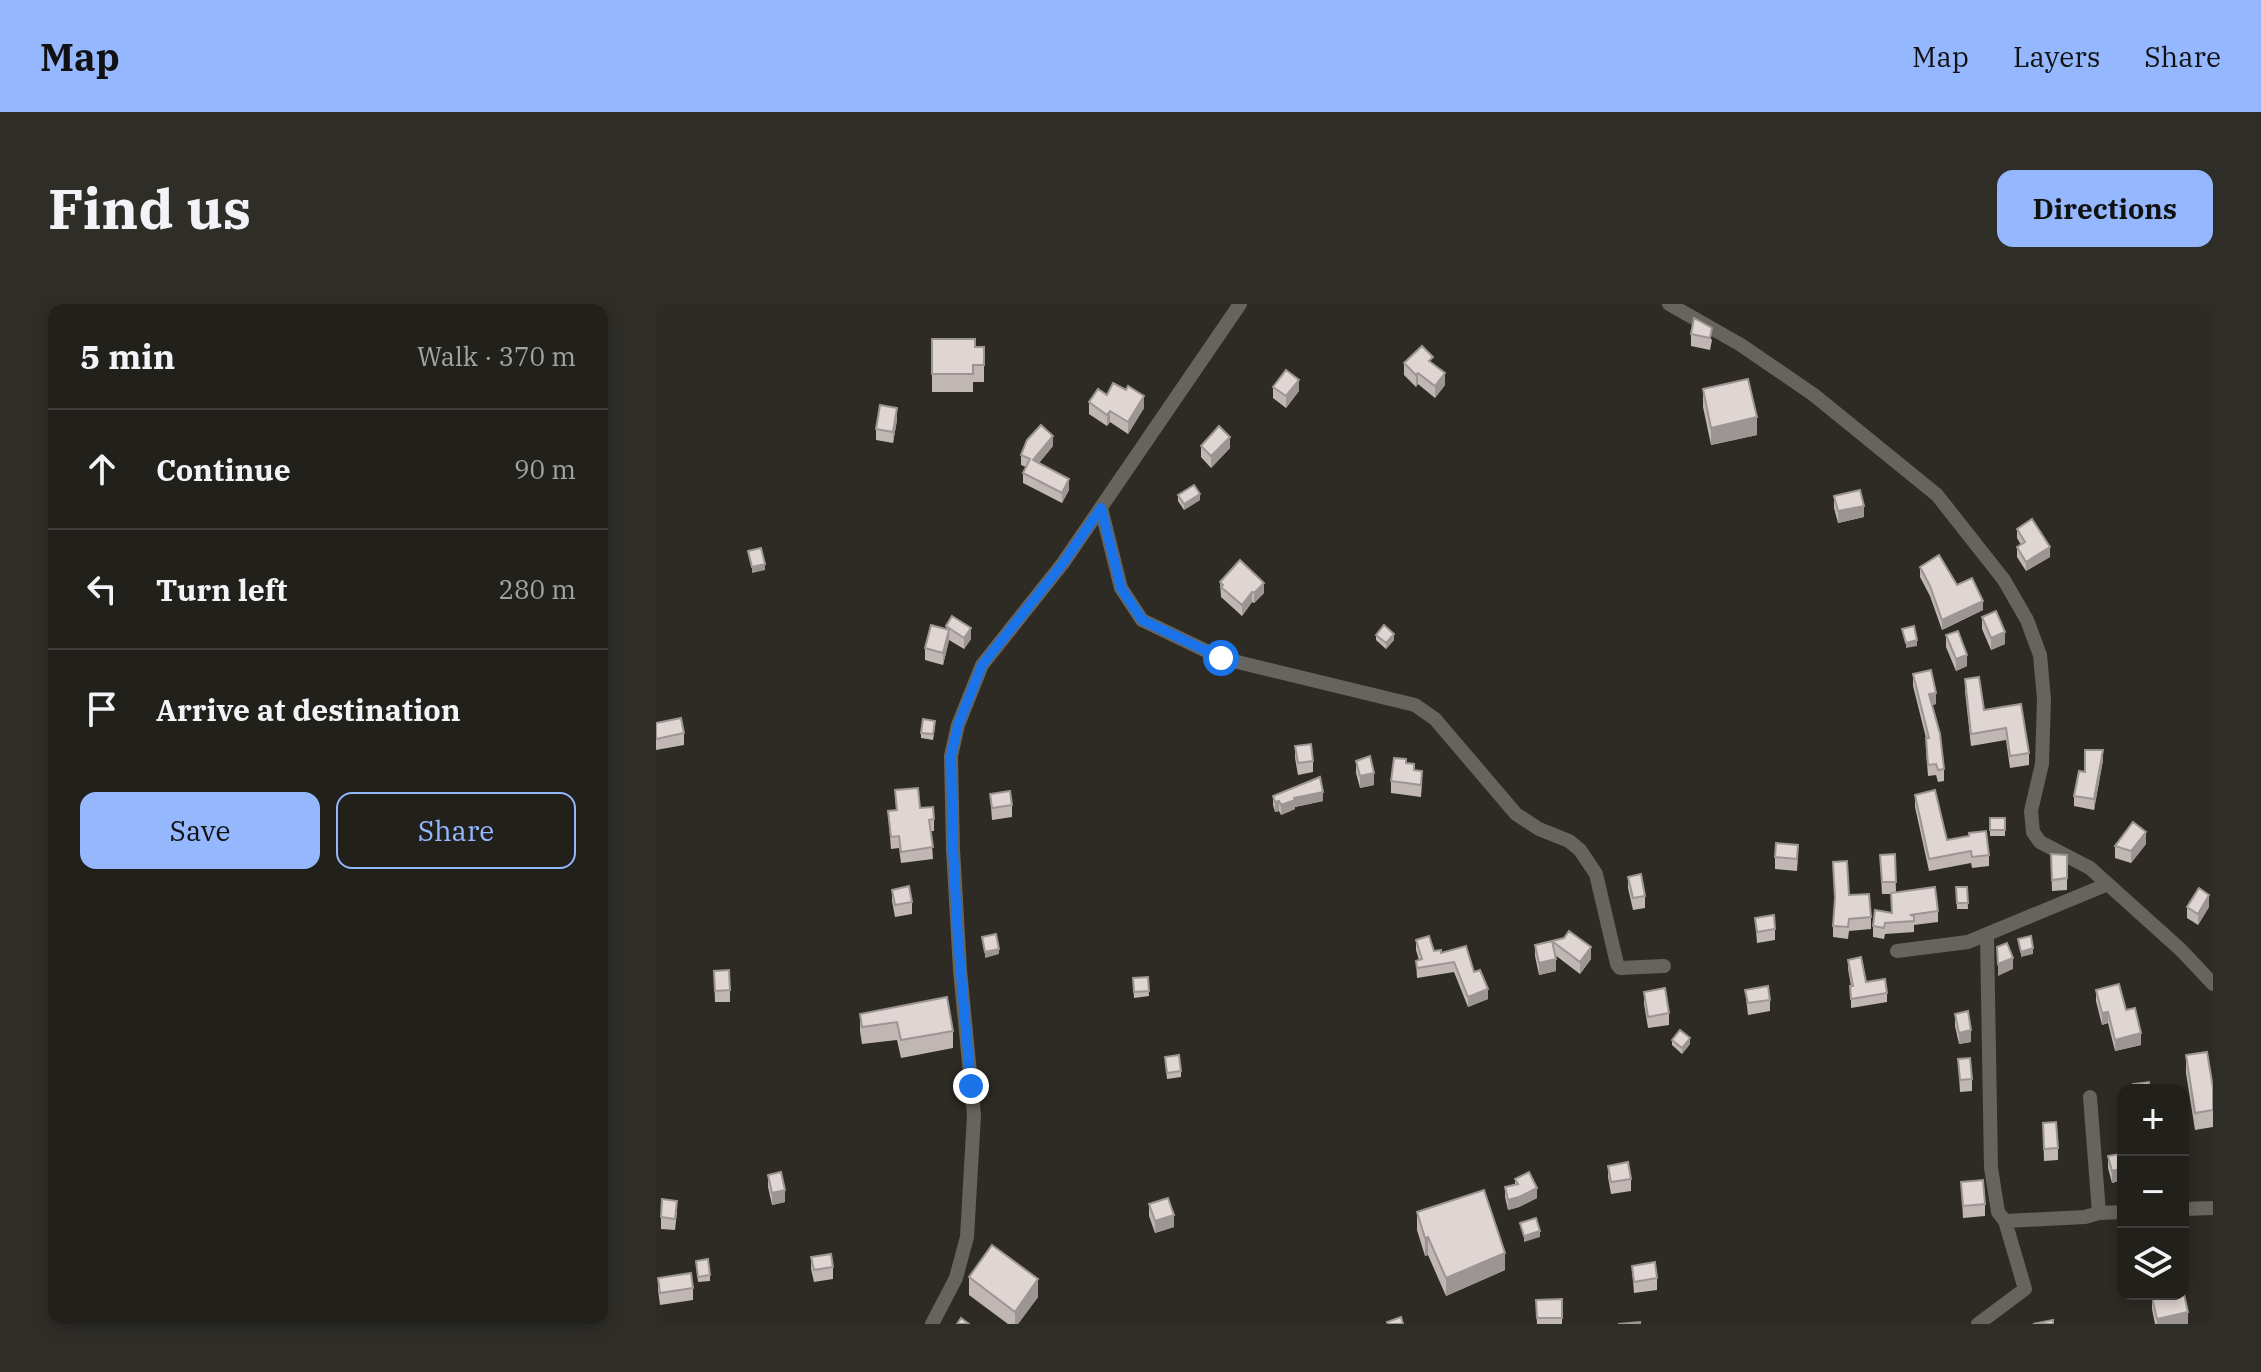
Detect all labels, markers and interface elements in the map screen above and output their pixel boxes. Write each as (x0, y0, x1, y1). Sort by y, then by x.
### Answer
text: Map (40, 32, 120, 81)
text: Map (1912, 38, 1969, 75)
text: Layers (2013, 38, 2100, 75)
text: Share (2144, 38, 2221, 75)
button: Directions (1997, 170, 2213, 247)
text: Find us (48, 172, 251, 244)
text: 5 min (80, 334, 175, 378)
text: Walk · 370 m (417, 339, 576, 373)
icon: ahead (80, 447, 124, 491)
text: Continue (156, 450, 291, 489)
text: 90 m (514, 452, 576, 486)
icon: left (80, 567, 124, 611)
text: Turn left (156, 570, 288, 609)
text: 280 m (498, 572, 576, 606)
route start (1203, 640, 1239, 676)
icon: arrive (80, 687, 124, 731)
text: Arrive at destination (156, 690, 461, 729)
button: Save (80, 792, 320, 869)
button: Share (336, 792, 576, 869)
route end (953, 1068, 989, 1104)
map controls (2117, 1084, 2189, 1300)
button: + (2117, 1084, 2189, 1156)
button: − (2117, 1156, 2189, 1228)
button: layers (2117, 1228, 2189, 1300)

